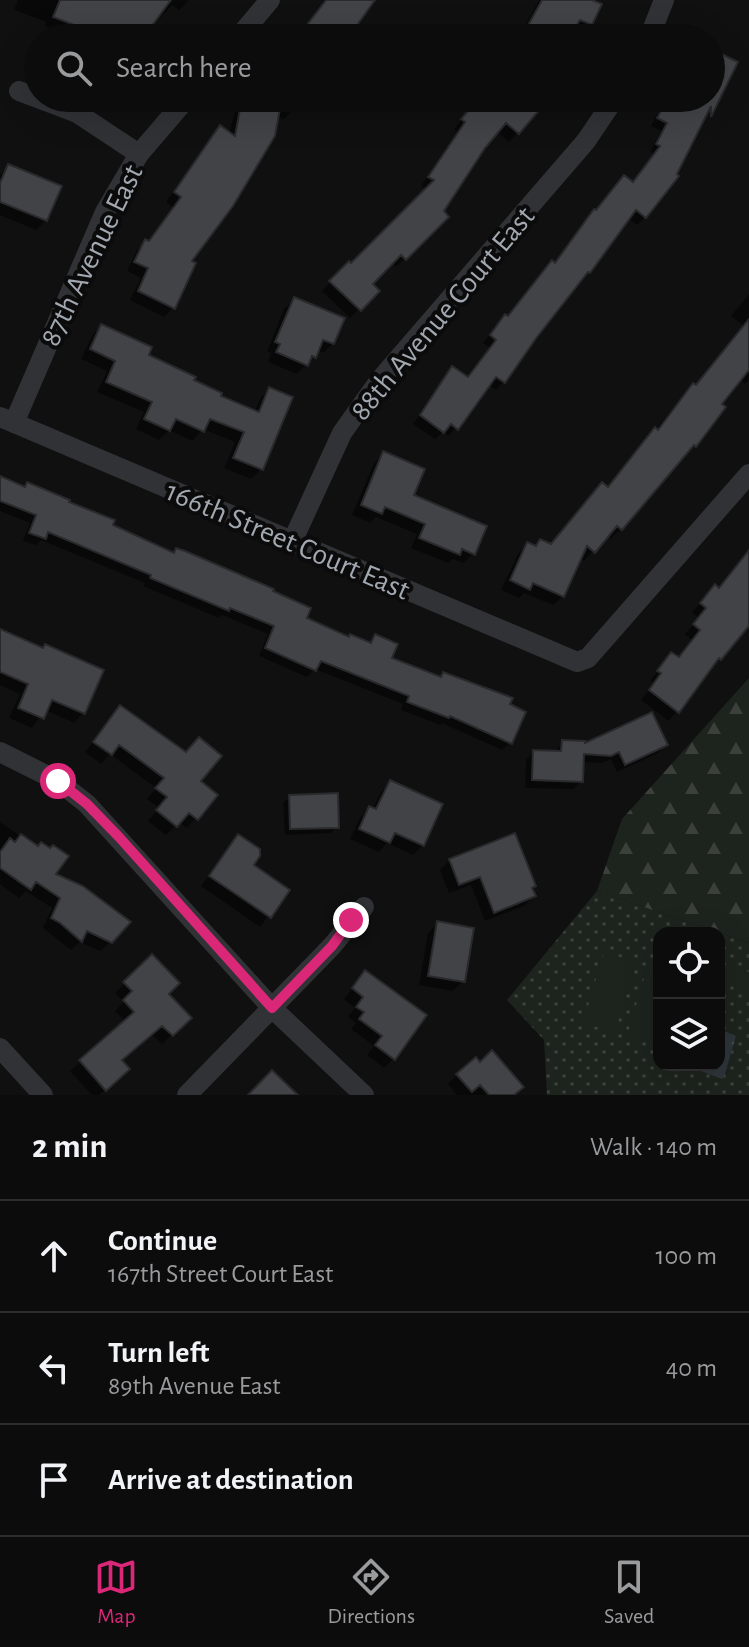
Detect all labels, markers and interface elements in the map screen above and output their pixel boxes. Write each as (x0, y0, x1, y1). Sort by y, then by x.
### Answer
search box (24, 24, 725, 112)
icon: search (52, 46, 96, 90)
text: Search here (116, 53, 252, 83)
street label: 87th Avenue East (35, 160, 149, 351)
street label: 88th Avenue Court East (345, 201, 541, 426)
street label: 166th Street Court East (161, 476, 414, 606)
route start (40, 763, 76, 799)
route end (333, 902, 369, 938)
map controls (653, 927, 725, 1071)
button: locate (653, 927, 725, 999)
button: layers (653, 999, 725, 1071)
text: 2 min (32, 1130, 107, 1164)
text: Walk · 140 m (590, 1134, 717, 1160)
text: Continue (108, 1226, 217, 1256)
icon: ahead (32, 1234, 76, 1278)
text: 100 m (656, 1243, 717, 1269)
text: 167th Street Court East (108, 1261, 333, 1287)
text: Turn left (108, 1338, 209, 1368)
icon: left (32, 1346, 76, 1390)
text: 40 m (666, 1355, 717, 1381)
text: 89th Avenue East (108, 1373, 281, 1399)
icon: arrive (32, 1458, 76, 1502)
text: Arrive at destination (108, 1465, 354, 1495)
tab: Map (94, 1555, 138, 1629)
tab: Directions (327, 1555, 415, 1629)
tab: Saved (604, 1555, 654, 1629)

